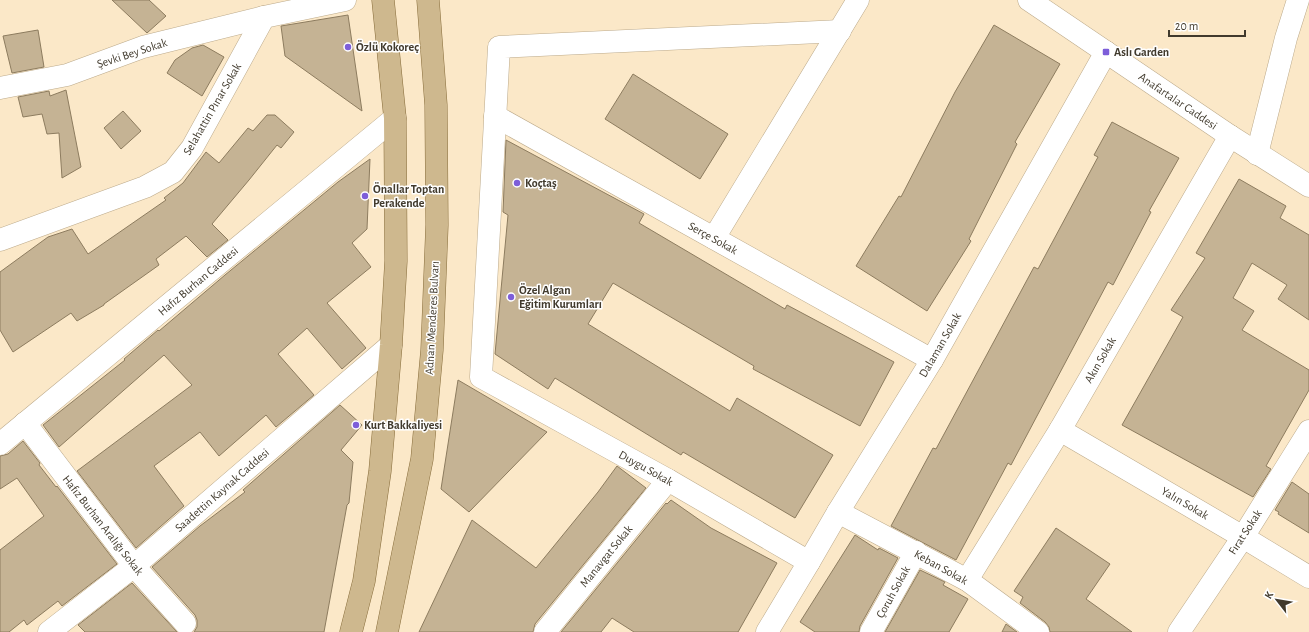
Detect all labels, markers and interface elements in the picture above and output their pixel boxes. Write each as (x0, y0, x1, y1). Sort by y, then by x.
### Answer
scale bar (1169, 12, 1245, 38)
text: 20 m (1175, 20, 1198, 32)
street label: Şevki Bey Sokak (95, 36, 169, 71)
place label: Özlü Kokoreç (356, 40, 419, 53)
marker: Özlü Kokoreç (343, 42, 353, 52)
place label: Aslı Garden (1114, 46, 1169, 58)
marker: Aslı Garden (1101, 47, 1111, 57)
street label: Selahattin Pınar Sokak (181, 60, 243, 157)
street label: Anafartalar Caddesi (1137, 70, 1219, 132)
place label: Koçtaş (525, 177, 557, 189)
marker: Koçtaş (512, 178, 522, 188)
place label: Önallar Toptan Perakende (373, 182, 444, 209)
marker: Önallar Toptan Perakende (360, 191, 370, 201)
street label: Serçe Sokak (686, 220, 740, 257)
street label: Hafız Burhan Caddesi (156, 244, 240, 318)
street label: Adnan Menderes Bulvarı (423, 261, 441, 375)
place label: Özel Algan Eğitim Kurumları (519, 283, 602, 310)
marker: Özel Algan Eğitim Kurumları (506, 292, 516, 302)
street label: Dalaman Sokak (917, 310, 964, 379)
street label: Akın Sokak (1082, 334, 1118, 385)
place label: Kurt Bakkaliyesi (364, 419, 442, 432)
marker: Kurt Bakkaliyesi (351, 420, 361, 430)
street label: Saadettin Kaynak Caddesi (173, 446, 272, 535)
street label: Duygu Sokak (616, 448, 676, 489)
street label: Hafız Burhan Aralığı Sokak (60, 473, 146, 578)
street label: Yalın Sokak (1159, 485, 1211, 522)
street label: Fırat Sokak (1226, 507, 1264, 557)
street label: Manavgat Sokak (577, 522, 635, 589)
street label: Keban Sokak (912, 547, 970, 587)
street label: Çoruh Sokak (874, 563, 912, 620)
north arrow (1257, 580, 1297, 620)
text: K (1262, 589, 1276, 601)

